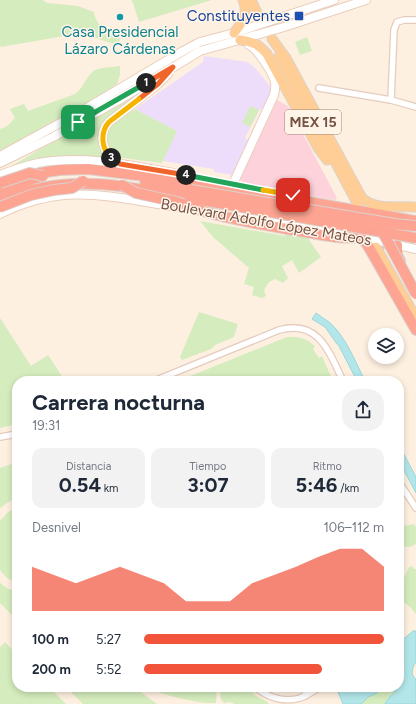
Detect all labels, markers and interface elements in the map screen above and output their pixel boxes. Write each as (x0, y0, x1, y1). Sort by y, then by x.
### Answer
place label: Constituyentes (187, 7, 290, 25)
marker: Constituyentes (293, 10, 305, 22)
marker: Casa Presidencial Lázaro Cárdenas (115, 12, 125, 22)
place label: Casa Presidencial Lázaro Cárdenas (61, 23, 179, 58)
pin: 1 (136, 73, 156, 93)
text: 1 (144, 76, 148, 89)
pin (61, 105, 95, 139)
road number: MEX 15 (285, 110, 341, 134)
icon: arrive (67, 111, 89, 133)
pin: 3 (101, 148, 121, 168)
text: 3 (108, 151, 114, 164)
pin: 4 (176, 165, 196, 185)
text: 4 (183, 168, 189, 181)
pin (276, 178, 310, 212)
icon: check (282, 184, 304, 206)
street label: Boulevard Adolfo López Mateos (159, 195, 373, 249)
map controls (368, 328, 404, 364)
button: layers (368, 328, 404, 364)
text: Carrera nocturna (32, 389, 205, 416)
button: share (342, 389, 384, 431)
text: 19:31 (32, 418, 60, 433)
text: Distancia (66, 460, 111, 473)
text: Tiempo (190, 460, 226, 473)
text: Ritmo (313, 460, 342, 473)
text: 0.54 (59, 473, 101, 497)
text: 3:07 (187, 473, 229, 497)
text: 5:46 (296, 473, 337, 497)
text: km (101, 482, 118, 495)
text: /km (337, 482, 359, 495)
text: Desnivel (32, 520, 81, 535)
text: 106–112 m (324, 520, 384, 535)
text: 100 m (32, 632, 69, 647)
text: 5:27 (96, 632, 121, 647)
text: 200 m (32, 662, 71, 677)
text: 5:52 (96, 662, 122, 677)

